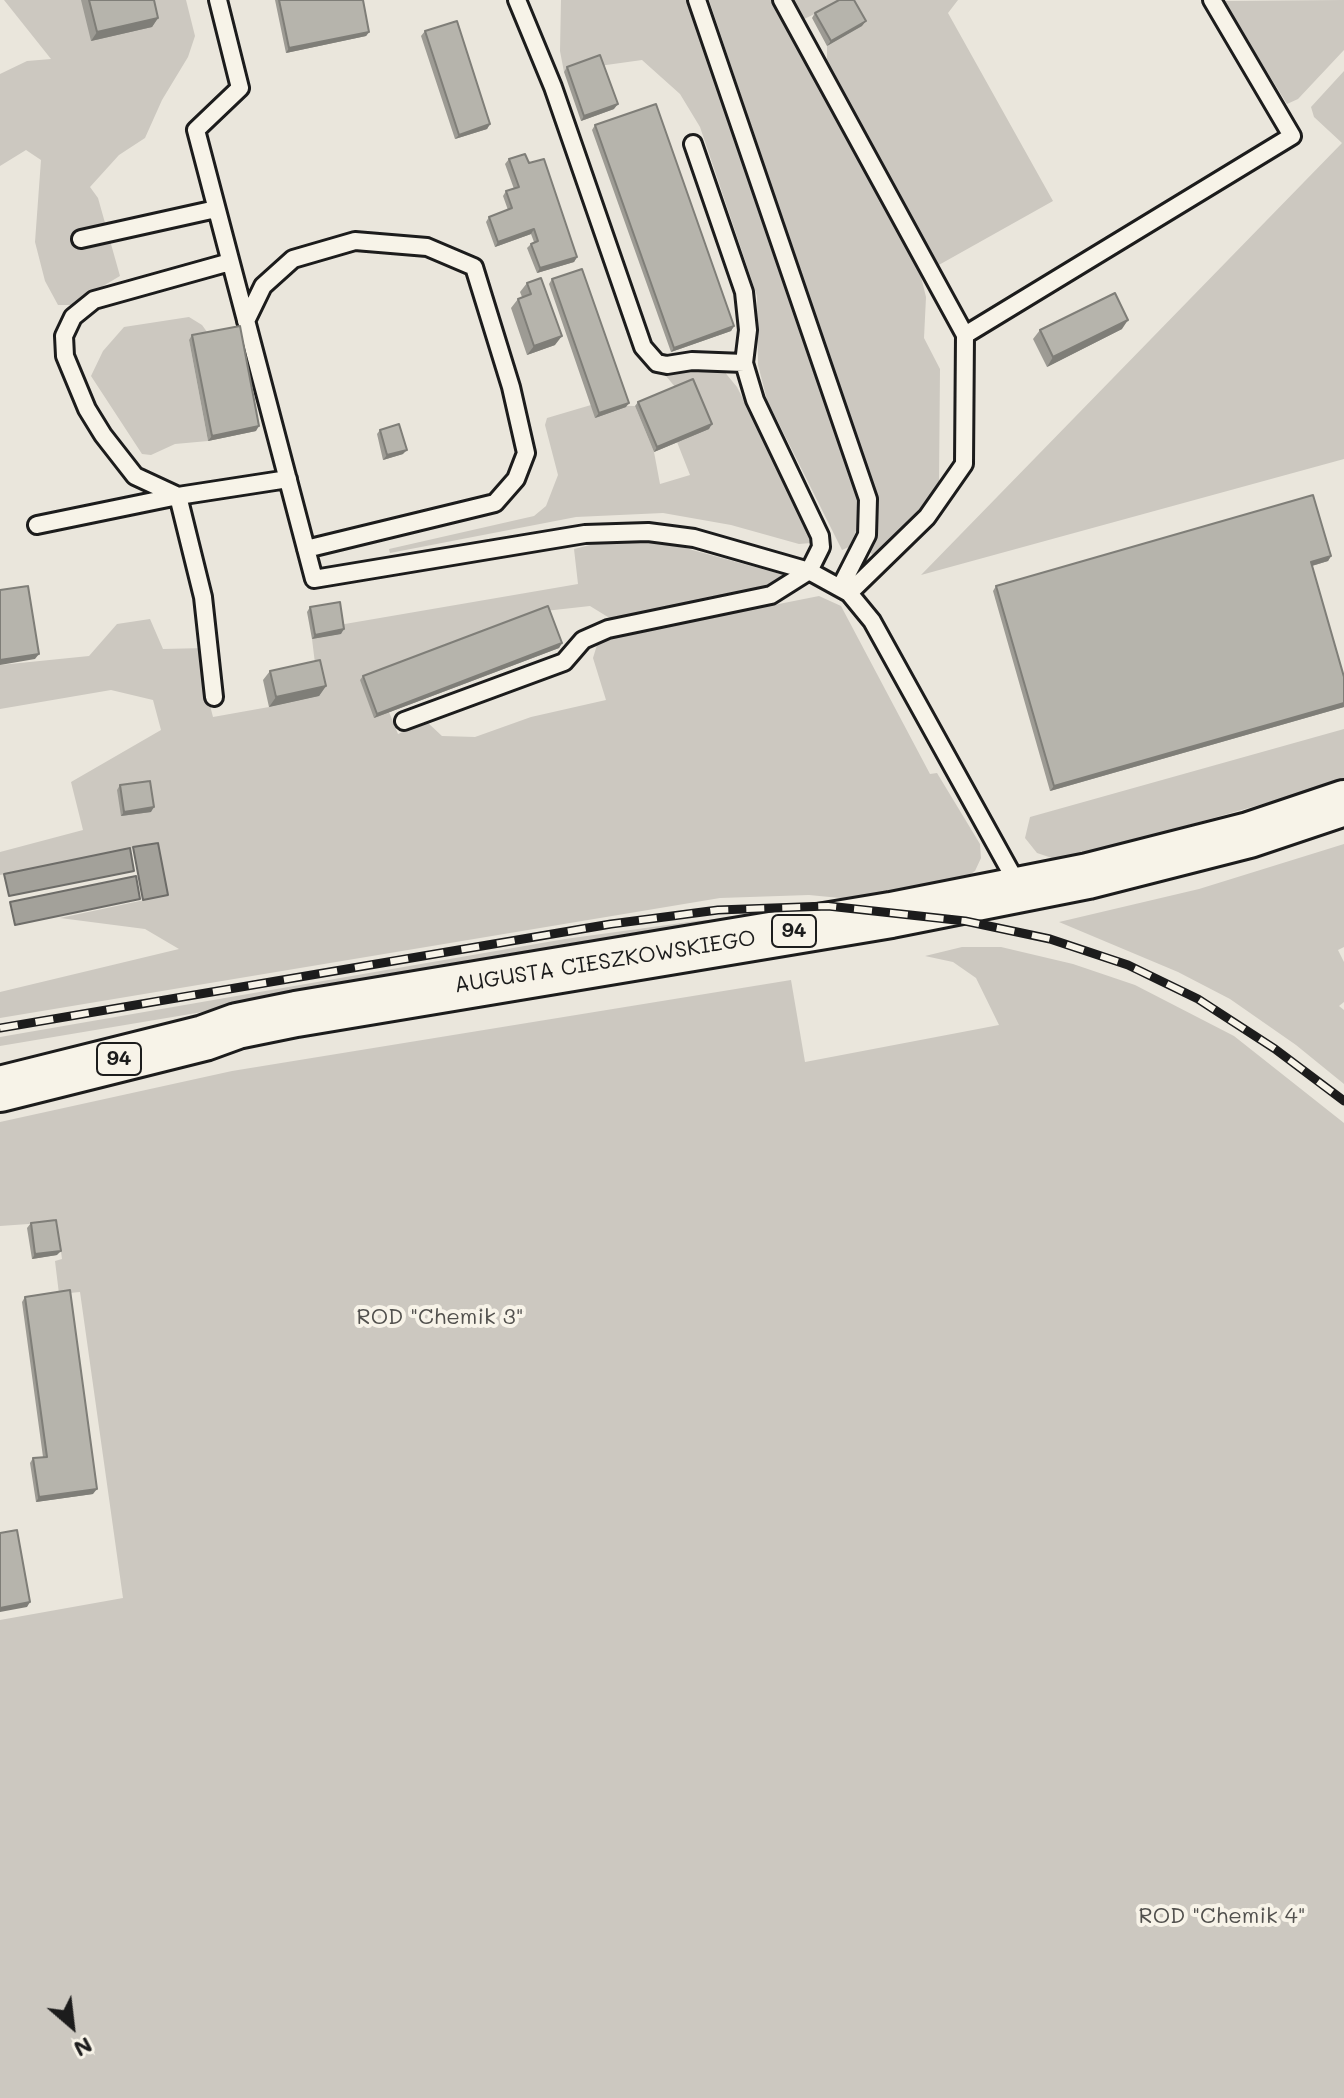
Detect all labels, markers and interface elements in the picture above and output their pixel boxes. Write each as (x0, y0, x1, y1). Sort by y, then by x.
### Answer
road number: 94 (772, 915, 816, 947)
street label: AUGUSTA CIESZKOWSKIEGO (452, 925, 758, 999)
road number: 94 (97, 1043, 141, 1075)
park label: ROD "Chemik 3" (357, 1304, 523, 1330)
park label: ROD "Chemik 4" (1139, 1903, 1305, 1929)
north arrow (32, 1986, 112, 2066)
text: N (69, 2031, 98, 2064)

